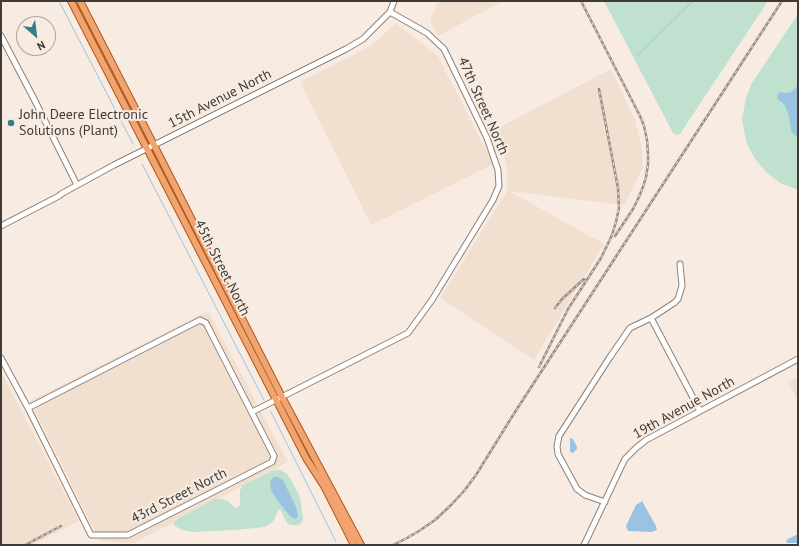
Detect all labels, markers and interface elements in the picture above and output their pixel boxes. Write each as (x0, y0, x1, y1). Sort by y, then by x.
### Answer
north arrow (16, 16, 56, 56)
text: N (35, 38, 48, 54)
street label: 47th Street North (454, 55, 512, 157)
street label: 15th Avenue North (166, 66, 274, 132)
place label: John Deere Electronic Solutions (Plant) (19, 107, 148, 140)
marker: John Deere Electronic Solutions (Plant) (6, 118, 16, 128)
street label: 45th Street North (191, 217, 253, 319)
street label: 19th Avenue North (630, 373, 738, 443)
street label: 43rd Street North (128, 465, 230, 527)

